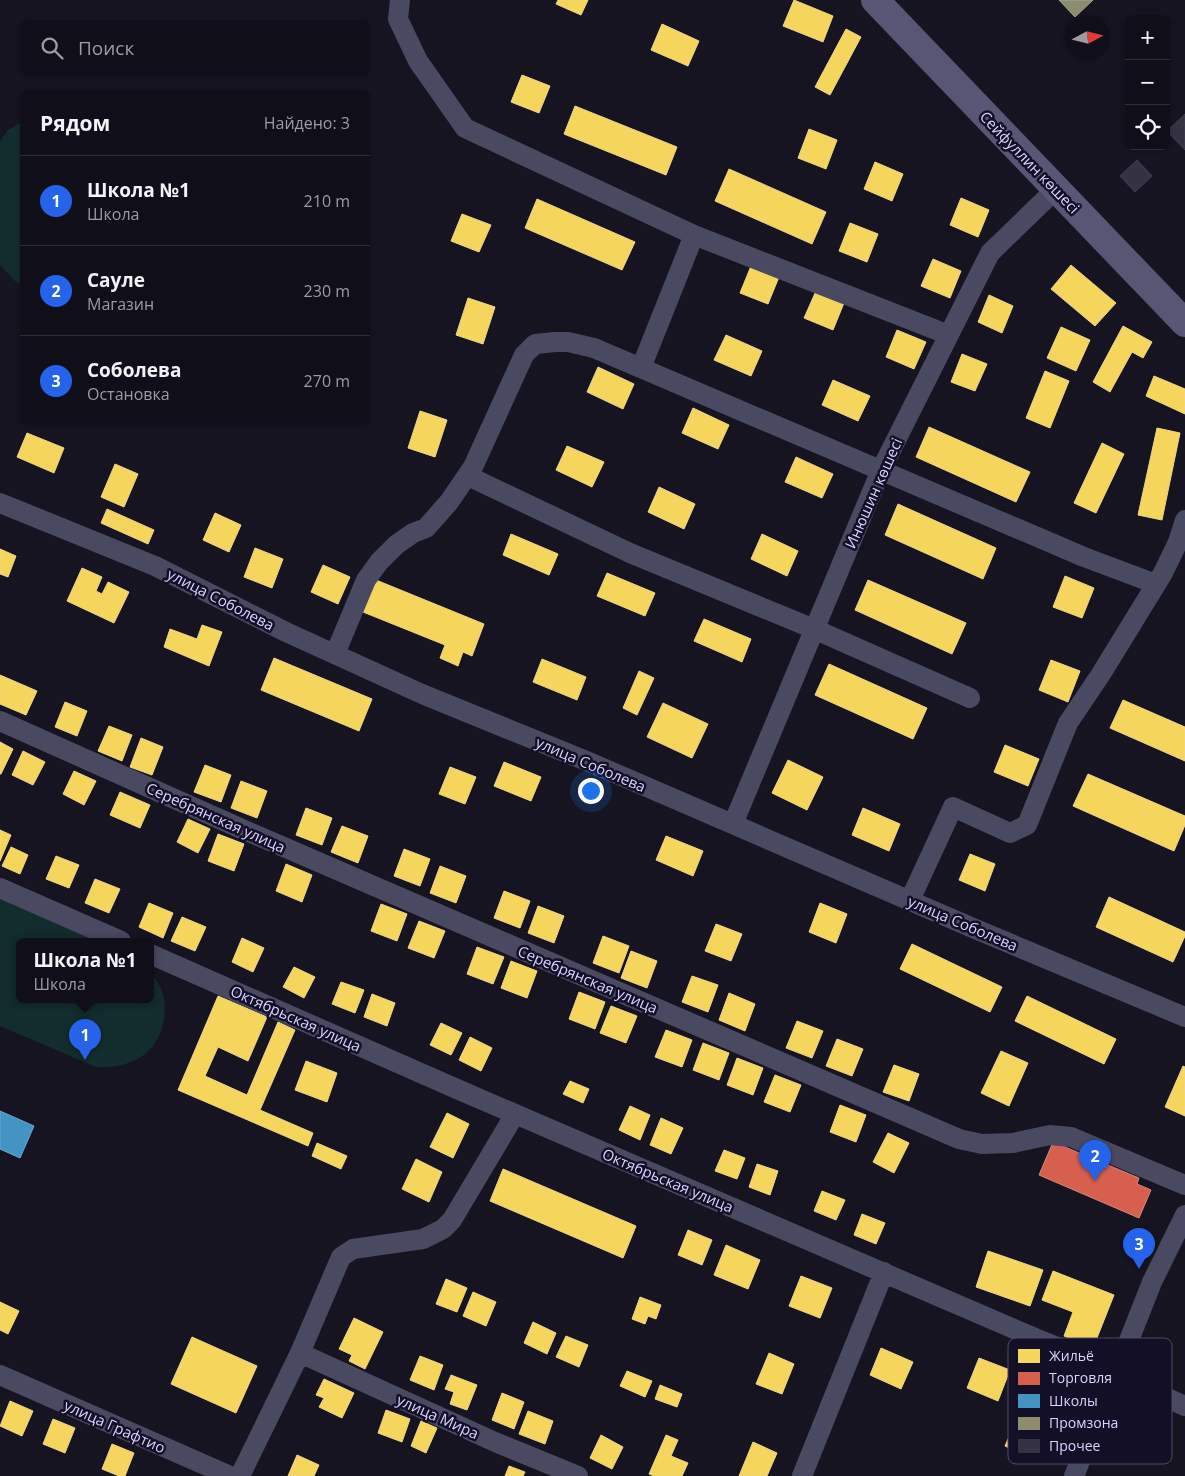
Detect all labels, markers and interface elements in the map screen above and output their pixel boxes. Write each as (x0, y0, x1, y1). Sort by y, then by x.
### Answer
north arrow (1065, 15, 1110, 60)
map controls (1125, 15, 1170, 150)
button: + (1125, 15, 1170, 60)
search box (20, 20, 370, 75)
icon: search (38, 34, 66, 62)
text: Поиск (78, 35, 134, 61)
button: − (1125, 60, 1170, 105)
button: locate (1125, 105, 1170, 150)
street label: Сейфуллин көшесі (976, 106, 1084, 218)
text: Рядом (40, 109, 110, 137)
text: Найдено: 3 (264, 112, 350, 134)
text: Школа №1 (87, 177, 190, 203)
text: 1 (51, 190, 61, 212)
text: 210 m (304, 190, 350, 212)
text: Школа (87, 203, 139, 225)
text: Сауле (87, 267, 145, 293)
text: 2 (51, 280, 61, 302)
text: 230 m (304, 280, 350, 302)
text: Магазин (87, 293, 154, 315)
text: Соболева (87, 357, 181, 383)
text: 3 (51, 370, 61, 392)
text: 270 m (304, 370, 350, 392)
text: Остановка (87, 383, 170, 405)
street label: Инюшин көшесі (840, 435, 906, 551)
street label: улица Соболева (164, 563, 278, 635)
street label: улица Соболева (533, 732, 649, 796)
street label: Серебрянская улица (143, 777, 289, 857)
your location (578, 778, 604, 804)
street label: улица Соболева (905, 891, 1021, 955)
popup (16, 938, 154, 1003)
street label: Серебрянская улица (515, 940, 661, 1018)
text: Школа №1 (33, 947, 137, 973)
text: Школа (33, 973, 86, 995)
street label: Октябрьская улица (228, 980, 364, 1056)
pin: 1 (69, 1019, 101, 1060)
pin: 2 (1079, 1140, 1111, 1181)
street label: Октябрьская улица (599, 1143, 737, 1217)
pin: 3 (1123, 1228, 1155, 1269)
legend (1008, 1338, 1172, 1464)
text: Жильё (1049, 1346, 1094, 1365)
text: Торговля (1049, 1368, 1112, 1387)
street label: улица Мира (394, 1389, 482, 1443)
text: Школы (1049, 1391, 1098, 1410)
street label: улица Графтио (61, 1395, 169, 1457)
text: Промзона (1049, 1413, 1118, 1432)
text: Прочее (1049, 1436, 1101, 1455)

